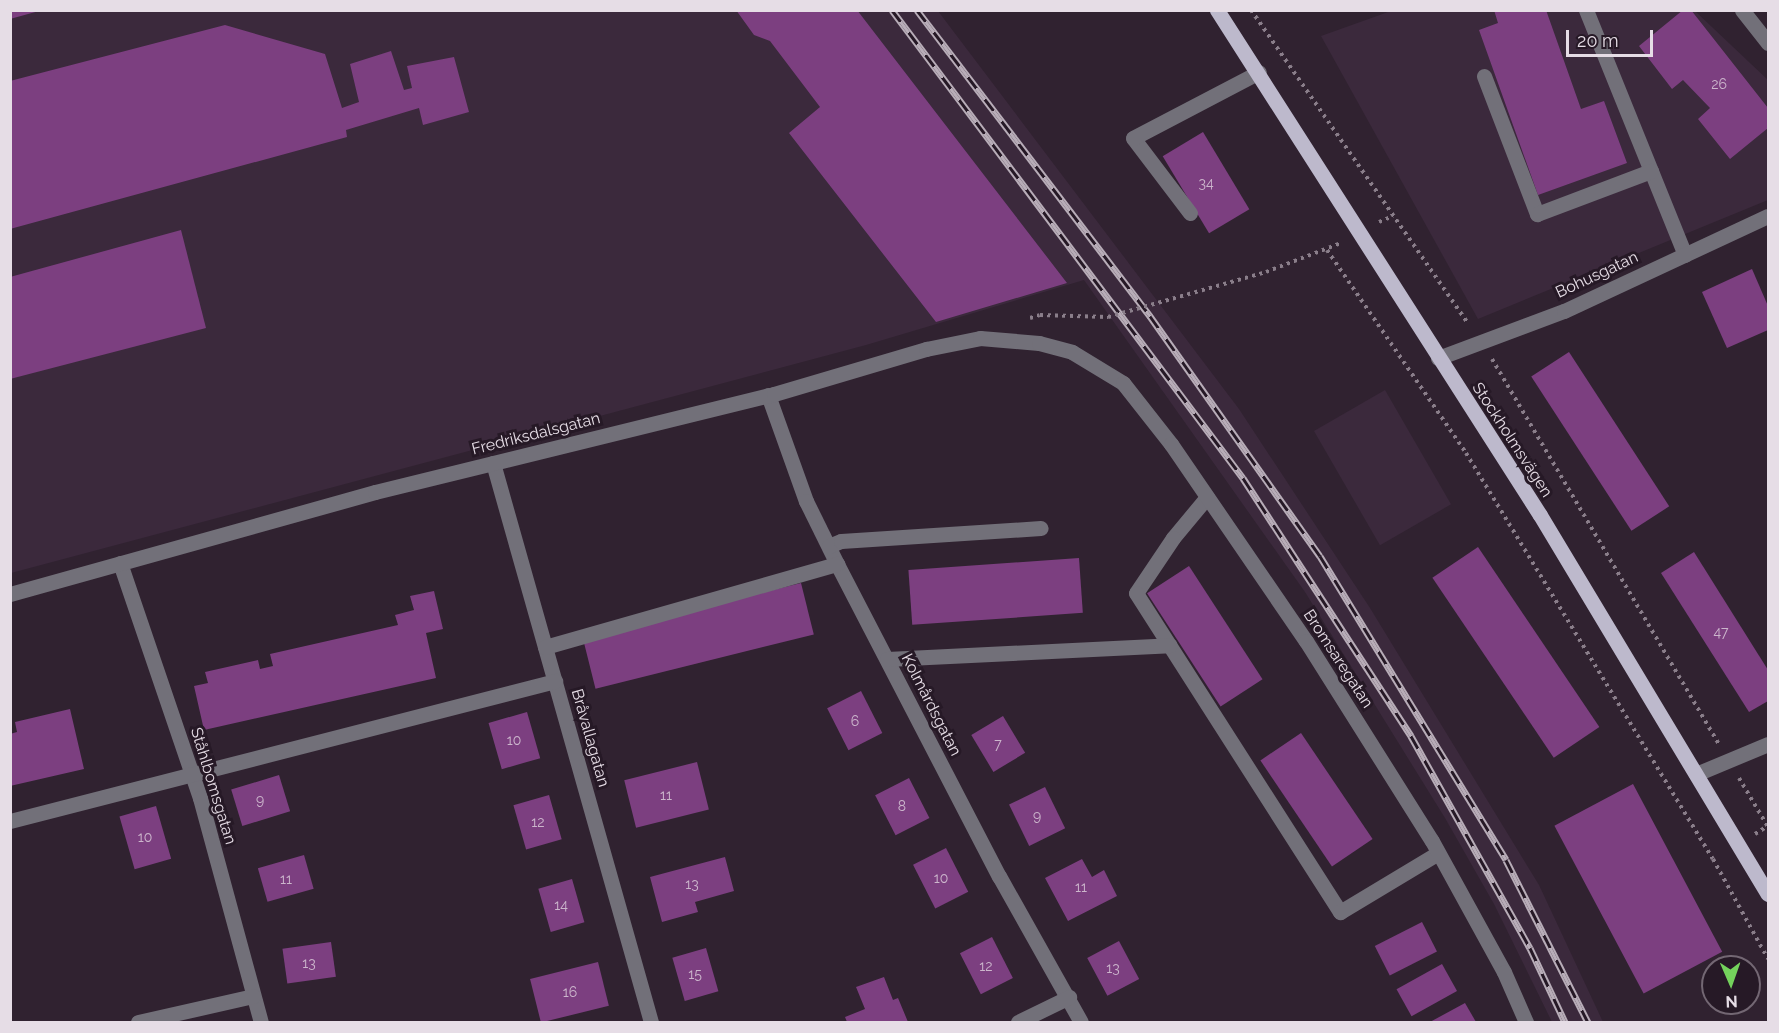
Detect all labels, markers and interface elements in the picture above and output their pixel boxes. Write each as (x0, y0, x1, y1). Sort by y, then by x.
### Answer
scale bar (1569, 18, 1656, 56)
text: 20 m (1577, 30, 1619, 51)
house number: 26 (1711, 76, 1727, 92)
house number: 34 (1198, 175, 1214, 191)
street label: Bohusgatan (1553, 248, 1641, 302)
street label: Stockholmsvägen (1468, 379, 1556, 501)
street label: Fredriksdalsgatan (470, 409, 602, 459)
street label: Bromsaregatan (1299, 606, 1377, 712)
house number: 47 (1713, 624, 1729, 640)
street label: Kolmårdsgatan (897, 651, 965, 759)
street label: Bråvallagatan (567, 687, 613, 789)
house number: 6 (851, 713, 859, 729)
street label: Ståhlbomsgatan (186, 725, 240, 847)
house number: 10 (507, 732, 521, 748)
house number: 7 (994, 736, 1002, 752)
house number: 11 (660, 787, 672, 803)
house number: 9 (256, 792, 264, 808)
house number: 8 (898, 798, 906, 814)
house number: 9 (1033, 808, 1041, 824)
house number: 12 (531, 814, 545, 830)
house number: 10 (138, 829, 152, 845)
house number: 10 (934, 870, 948, 886)
house number: 11 (280, 871, 292, 887)
house number: 13 (685, 876, 699, 892)
house number: 11 (1075, 879, 1087, 895)
house number: 14 (554, 897, 568, 913)
house number: 13 (302, 955, 316, 971)
north arrow (1701, 955, 1761, 1015)
house number: 12 (979, 958, 993, 974)
house number: 13 (1106, 960, 1120, 976)
house number: 15 (688, 966, 702, 982)
house number: 16 (563, 984, 577, 1000)
text: N (1725, 992, 1738, 1011)

